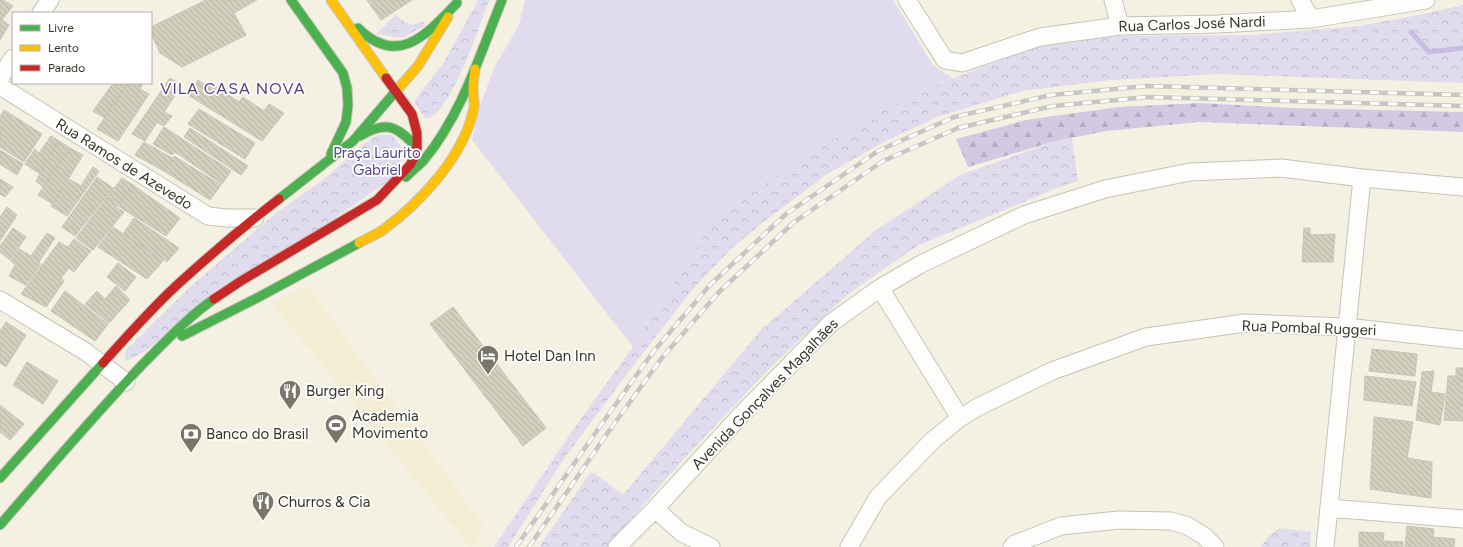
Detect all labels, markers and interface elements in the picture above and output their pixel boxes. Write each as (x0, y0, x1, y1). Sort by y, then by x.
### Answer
legend (12, 12, 152, 84)
street label: Rua Carlos José Nardi (1118, 12, 1266, 36)
text: Livre (48, 21, 74, 35)
text: Lento (48, 41, 79, 55)
text: Parado (48, 61, 85, 75)
district label: VILA CASA NOVA (160, 79, 306, 98)
street label: Rua Ramos de Azevedo (52, 115, 196, 214)
park label: Praça Laurito Gabriel (333, 144, 421, 179)
street label: Avenida Gonçalves Magalhães (688, 315, 842, 473)
street label: Rua Pombal Ruggeri (1241, 317, 1377, 339)
hotel icon: Hotel Dan Inn (475, 343, 501, 376)
place label: Hotel Dan Inn (504, 347, 596, 365)
restaurant icon: Burger King (277, 378, 303, 411)
place label: Burger King (306, 382, 384, 400)
place label: Academia Movimento (352, 407, 428, 442)
sports icon: Academia Movimento (323, 412, 349, 445)
bank icon: Banco do Brasil (178, 421, 204, 454)
place label: Banco do Brasil (206, 425, 309, 443)
restaurant icon: Churros & Cia (250, 489, 276, 522)
place label: Churros & Cia (278, 493, 370, 511)

